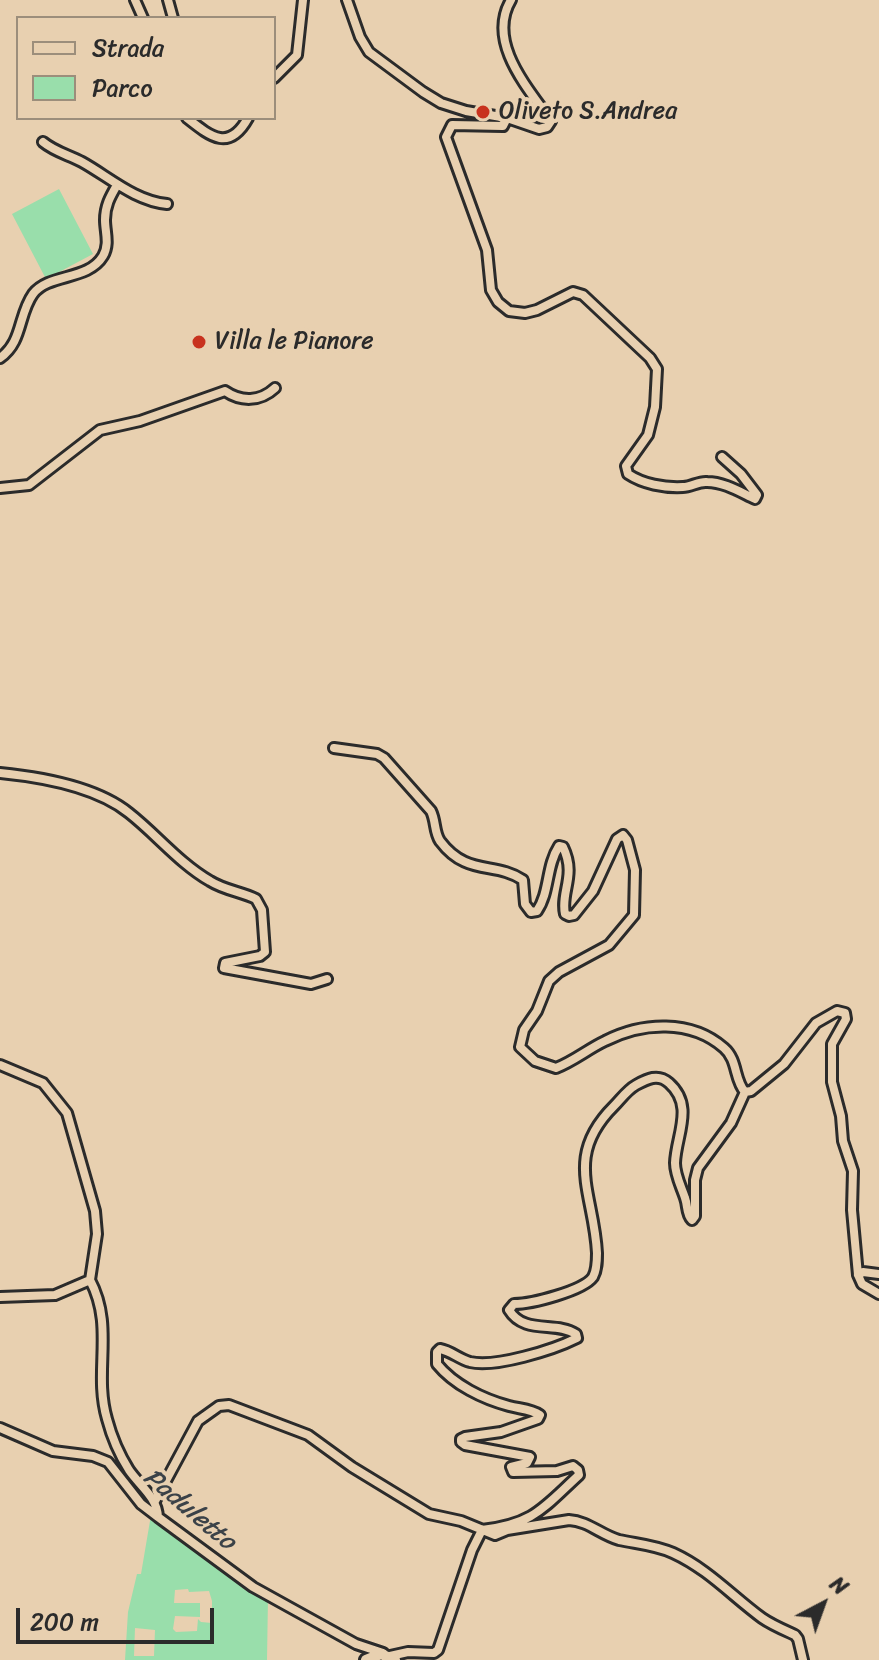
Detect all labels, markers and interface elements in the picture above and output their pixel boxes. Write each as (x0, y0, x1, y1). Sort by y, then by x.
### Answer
legend (16, 16, 276, 120)
text: Strada (92, 27, 164, 69)
text: Parco (92, 67, 153, 109)
place label: Oliveto S.Andrea (499, 98, 677, 126)
marker: Oliveto S.Andrea (474, 103, 492, 121)
place label: Villa le Pianore (215, 328, 373, 356)
marker: Villa le Pianore (190, 333, 208, 351)
water label: Paduletto (136, 1462, 242, 1558)
north arrow (783, 1564, 863, 1644)
text: N (821, 1566, 858, 1605)
scale bar (20, 1592, 218, 1642)
text: 200 m (30, 1601, 99, 1643)

